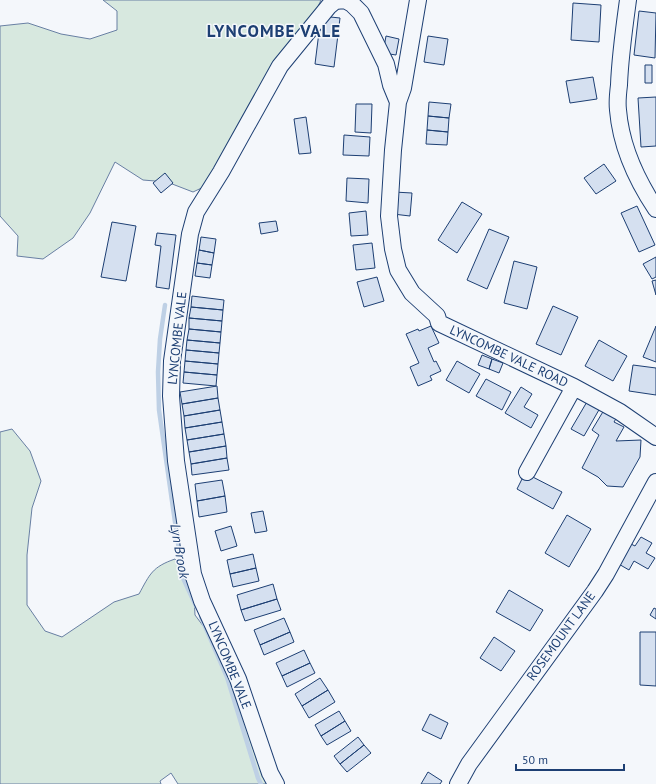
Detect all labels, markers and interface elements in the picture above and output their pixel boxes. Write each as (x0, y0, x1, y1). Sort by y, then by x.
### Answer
district label: LYNCOMBE VALE (207, 20, 341, 42)
street label: LYNCOMBE VALE (164, 291, 190, 385)
street label: LYNCOMBE VALE ROAD (447, 321, 571, 391)
water label: Lyn Brook (166, 522, 194, 580)
street label: ROSEMOUNT LANE (523, 588, 599, 684)
street label: LYNCOMBE VALE (205, 619, 255, 711)
scale bar (516, 746, 624, 772)
text: 50 m (522, 752, 548, 767)

